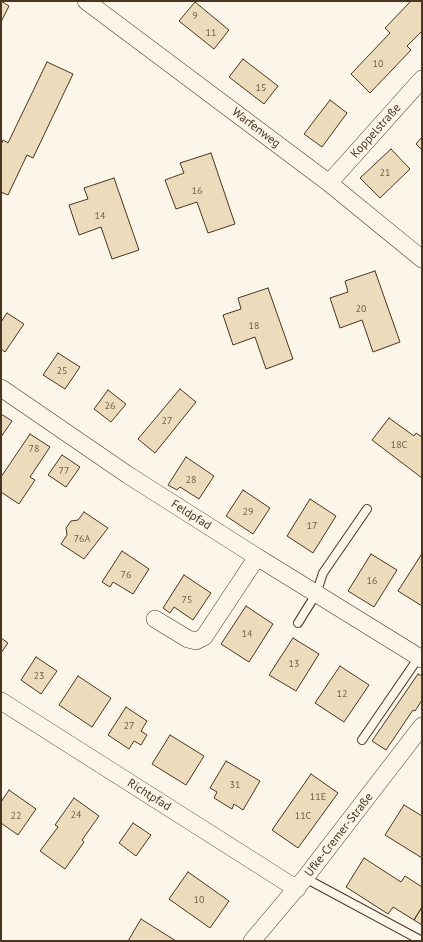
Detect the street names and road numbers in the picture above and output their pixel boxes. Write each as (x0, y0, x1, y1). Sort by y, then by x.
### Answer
street label: Koppelstraße (348, 101, 404, 161)
street label: Warfenweg (229, 105, 283, 151)
street label: Feldpfad (168, 497, 214, 533)
street label: Richtpfad (124, 776, 174, 814)
street label: Ufke-Cremer-Straße (302, 790, 376, 880)

